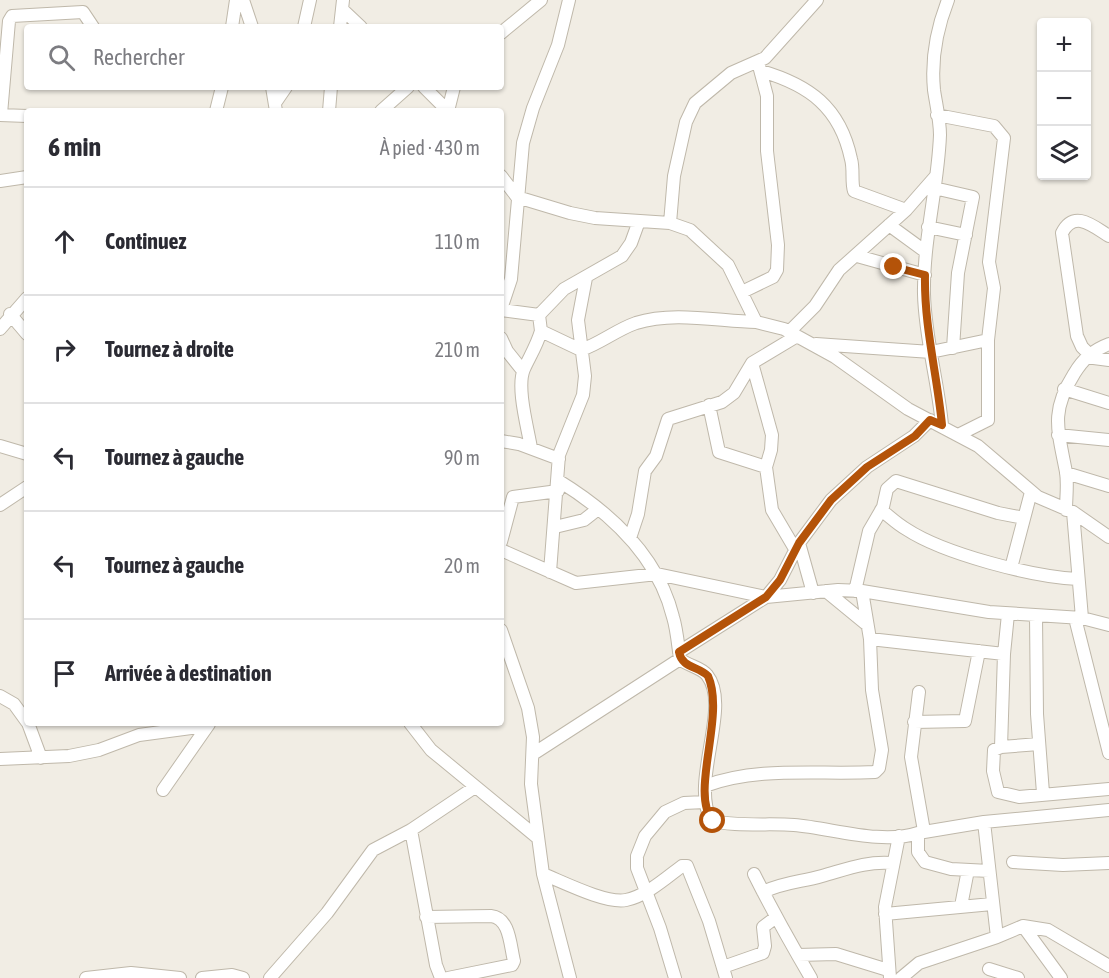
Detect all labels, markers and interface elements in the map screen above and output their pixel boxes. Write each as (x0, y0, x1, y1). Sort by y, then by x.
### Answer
map controls (1037, 18, 1091, 180)
button: + (1037, 18, 1091, 72)
search box (24, 24, 504, 90)
icon: search (45, 41, 78, 74)
text: Rechercher (93, 44, 184, 70)
button: − (1037, 72, 1091, 126)
button: layers (1037, 126, 1091, 180)
text: 6 min (48, 132, 101, 162)
text: À pied · 430 m (380, 136, 480, 159)
icon: ahead (48, 225, 81, 258)
text: Continuez (105, 228, 187, 254)
text: 110 m (435, 230, 480, 253)
route end (880, 253, 906, 279)
icon: right (48, 333, 81, 366)
text: Tournez à droite (105, 336, 234, 362)
text: 210 m (435, 338, 480, 361)
icon: left (48, 441, 81, 474)
text: Tournez à gauche (105, 444, 244, 470)
text: 90 m (444, 446, 480, 469)
icon: left (48, 549, 81, 582)
text: Tournez à gauche (105, 552, 244, 578)
text: 20 m (444, 554, 480, 577)
icon: arrive (48, 657, 81, 690)
text: Arrivée à destination (105, 660, 272, 686)
route start (699, 807, 725, 833)

